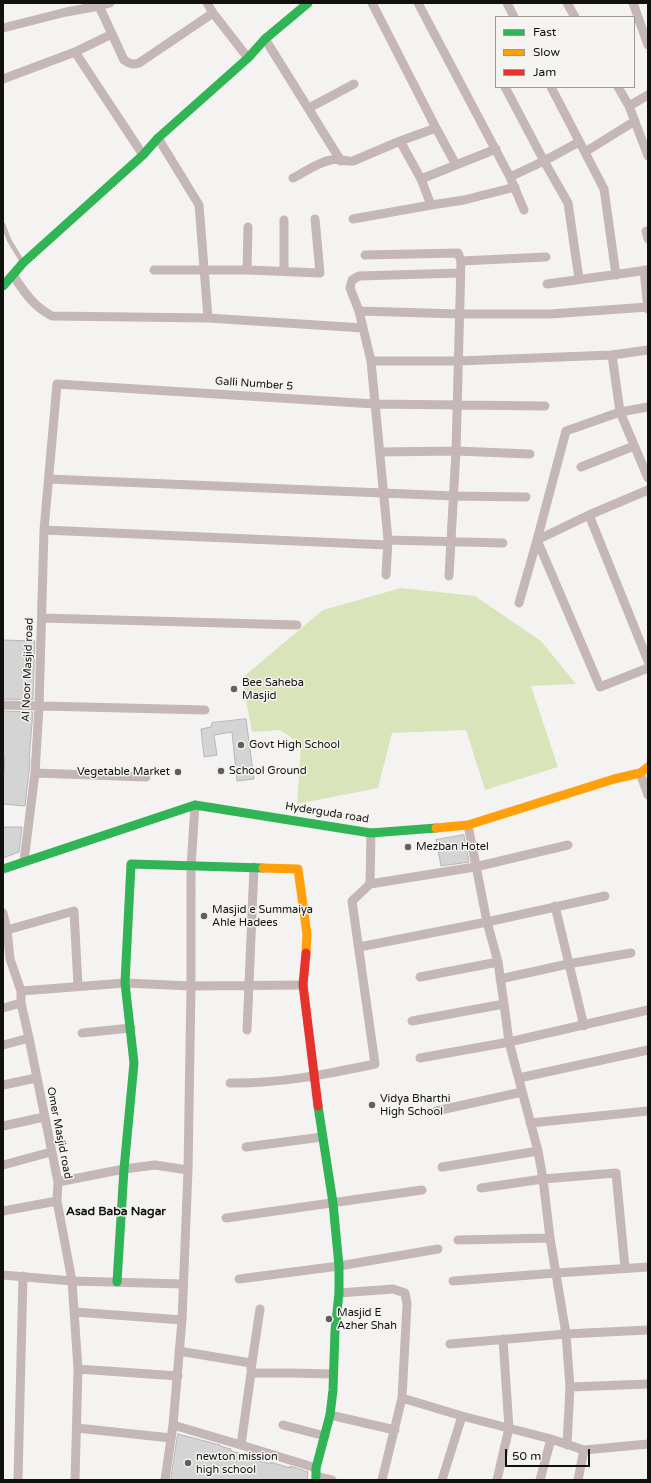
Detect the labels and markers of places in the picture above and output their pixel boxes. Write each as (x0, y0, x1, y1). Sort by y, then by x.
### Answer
place label: Bee Saheba Masjid (242, 676, 304, 702)
marker: Bee Saheba Masjid (229, 684, 239, 694)
place label: Govt High School (249, 738, 340, 752)
marker: Govt High School (236, 740, 246, 750)
place label: School Ground (229, 764, 307, 778)
place label: Vegetable Market (77, 765, 170, 779)
marker: School Ground (216, 766, 226, 776)
marker: Vegetable Market (173, 767, 183, 777)
place label: Mezban Hotel (416, 840, 489, 854)
marker: Mezban Hotel (403, 842, 413, 852)
place label: Masjid e Summaiya Ahle Hadees (212, 903, 313, 929)
marker: Masjid e Summaiya Ahle Hadees (199, 911, 209, 921)
place label: Vidya Bharthi High School (380, 1092, 450, 1118)
marker: Vidya Bharthi High School (367, 1100, 377, 1110)
place label: Masjid E Azher Shah (337, 1306, 397, 1332)
marker: Masjid E Azher Shah (324, 1314, 334, 1324)
place label: newton mission high school (196, 1450, 278, 1476)
marker: newton mission high school (183, 1458, 193, 1468)

